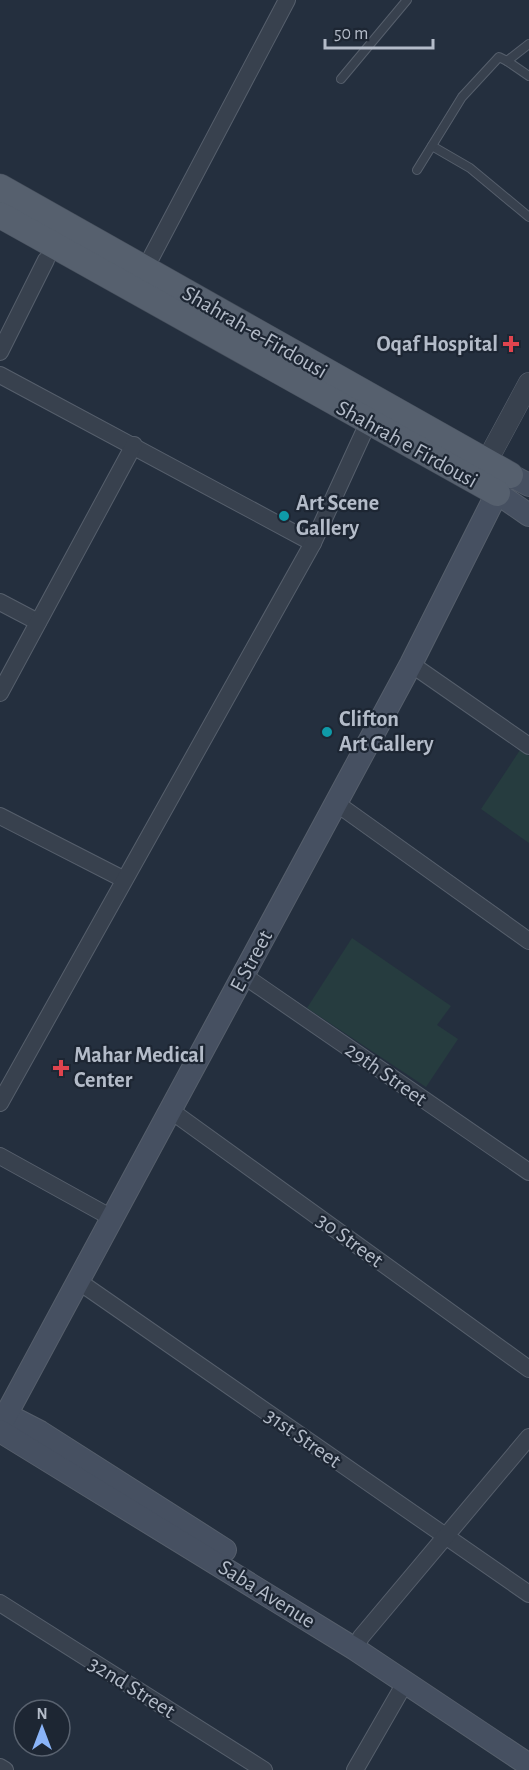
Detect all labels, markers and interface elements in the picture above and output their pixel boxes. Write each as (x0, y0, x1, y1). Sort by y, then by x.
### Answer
scale bar (325, 12, 433, 50)
text: 50 m (334, 25, 368, 43)
street label: Shahrah-e-Firdousi (179, 282, 331, 382)
place label: Oqaf Hospital (376, 333, 498, 355)
marker: Oqaf Hospital (502, 335, 520, 353)
street label: Shahrah e Firdousi (333, 396, 481, 492)
place label: Art Scene Gallery (296, 492, 379, 540)
marker: Art Scene Gallery (277, 509, 291, 523)
place label: Clifton Art Gallery (339, 708, 434, 756)
marker: Clifton Art Gallery (320, 725, 334, 739)
street label: E Street (226, 927, 276, 995)
street label: 29th Street (341, 1038, 431, 1110)
place label: Mahar Medical Center (74, 1044, 205, 1091)
marker: Mahar Medical Center (52, 1059, 70, 1077)
street label: 30 Street (313, 1209, 387, 1271)
street label: 31st Street (261, 1404, 345, 1472)
street label: Saba Avenue (215, 1556, 319, 1632)
street label: 32nd Street (85, 1652, 179, 1722)
north arrow (12, 1698, 72, 1758)
text: N (36, 1706, 48, 1722)

